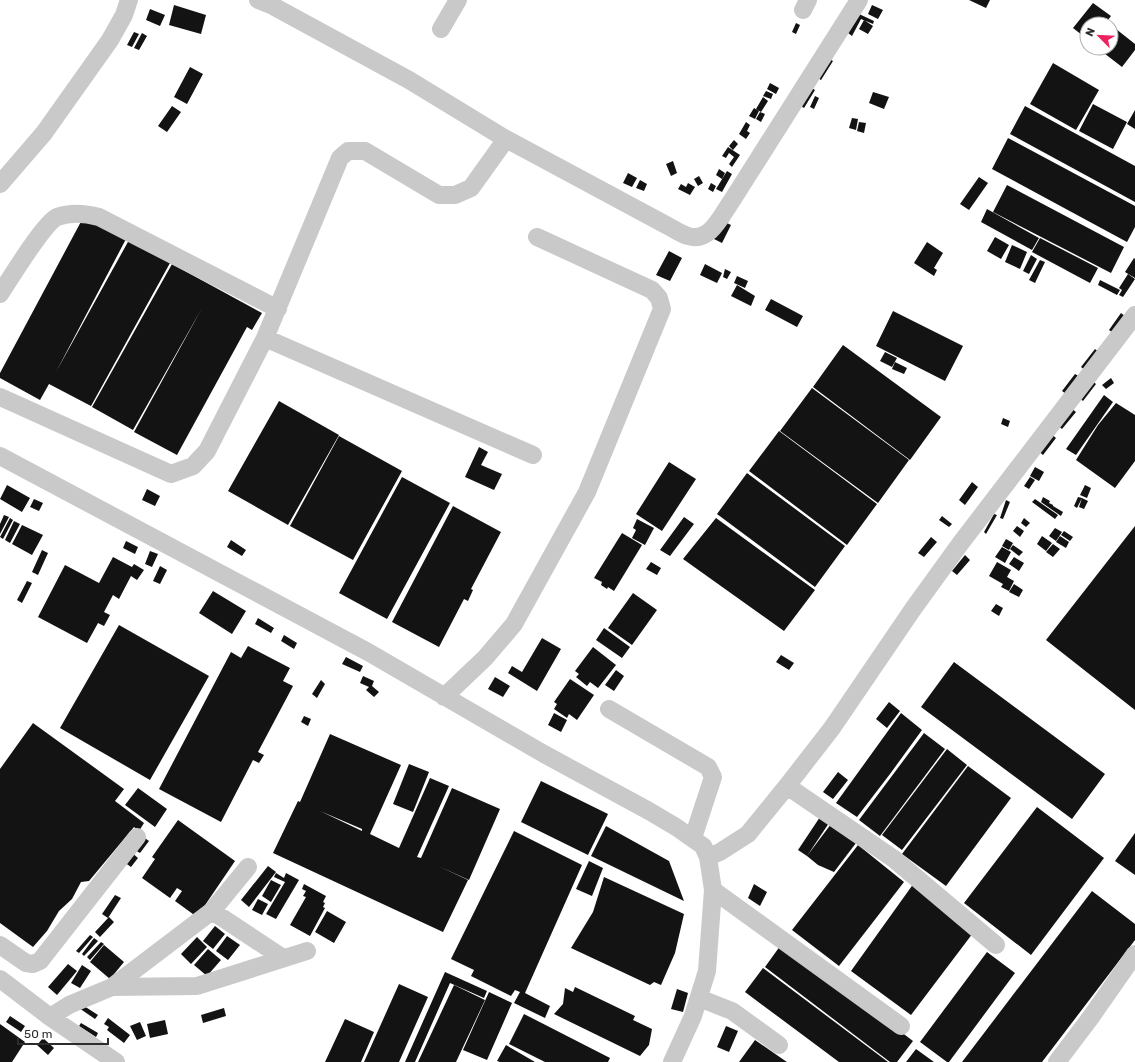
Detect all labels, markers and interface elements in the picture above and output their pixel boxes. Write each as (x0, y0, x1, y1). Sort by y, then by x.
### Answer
north arrow (1079, 16, 1119, 56)
text: N (1083, 26, 1098, 38)
scale bar (18, 1020, 108, 1046)
text: 50 m (24, 1027, 52, 1041)

